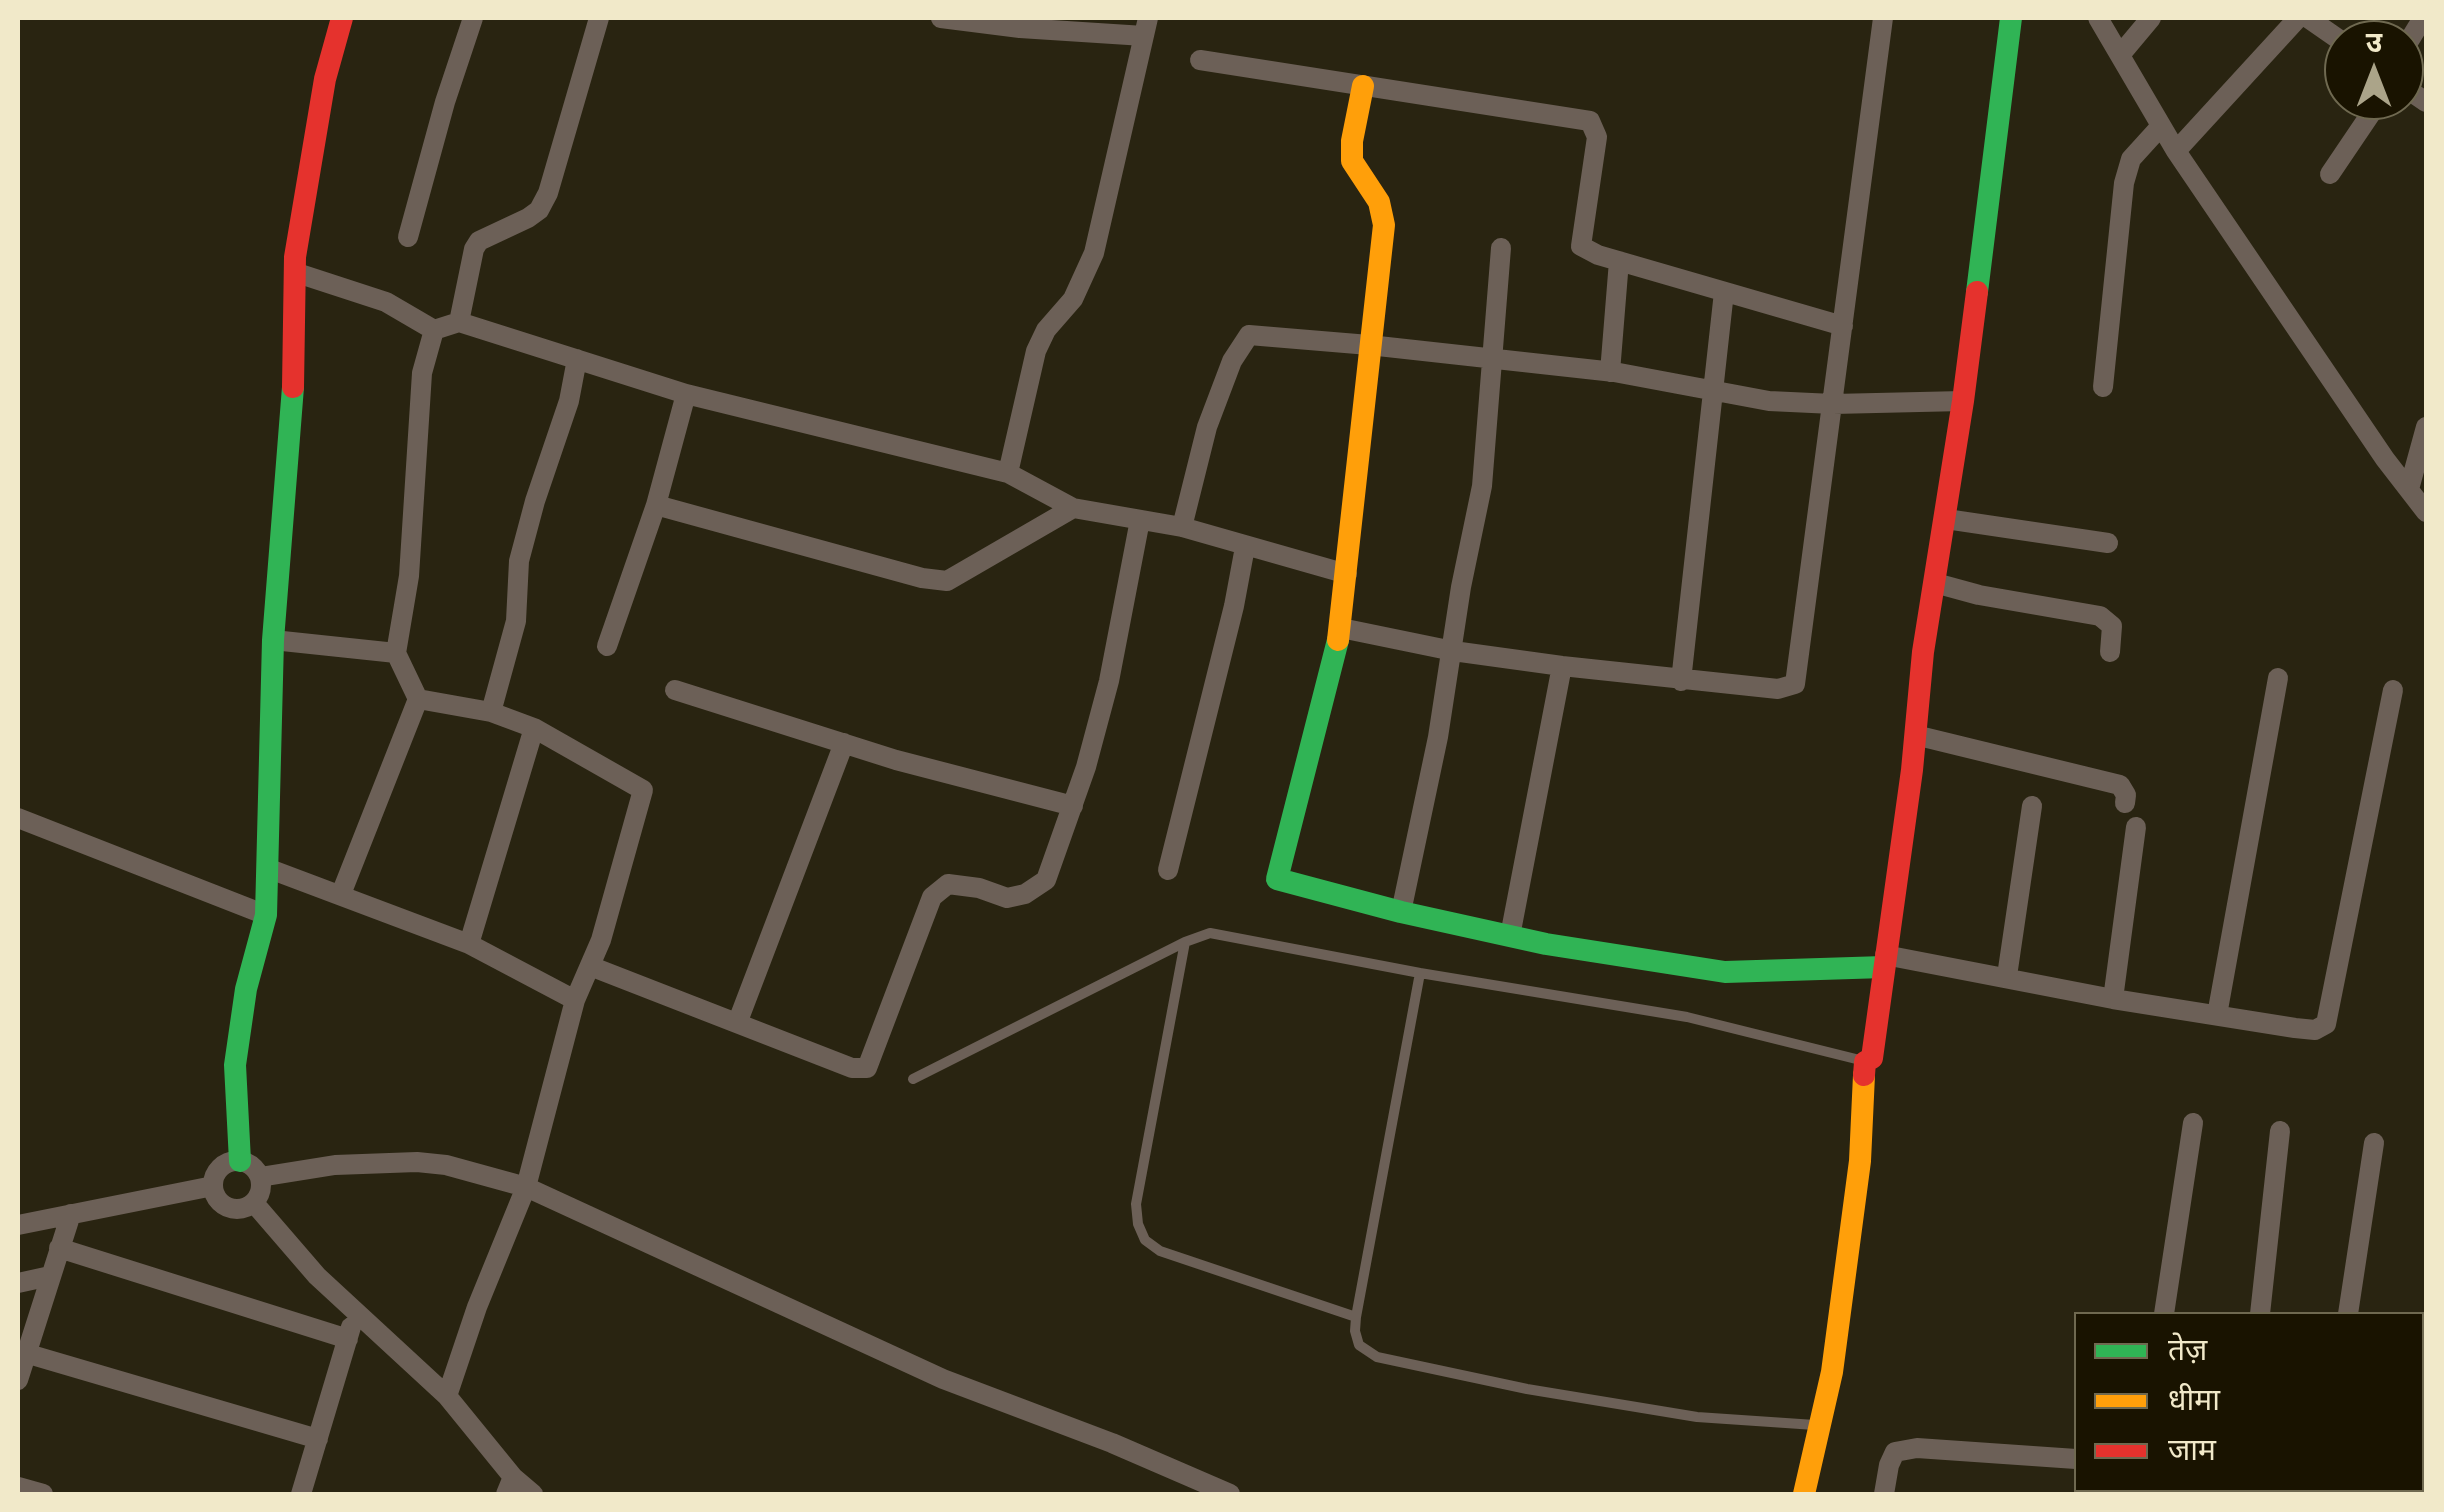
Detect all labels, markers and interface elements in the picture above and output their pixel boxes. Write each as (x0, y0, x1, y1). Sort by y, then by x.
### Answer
north arrow (2324, 20, 2424, 120)
text: उ (2366, 25, 2382, 58)
legend (2074, 1312, 2424, 1492)
text: तेज़ (2168, 1331, 2207, 1367)
text: धीमा (2168, 1381, 2220, 1417)
text: जाम (2168, 1431, 2216, 1467)

